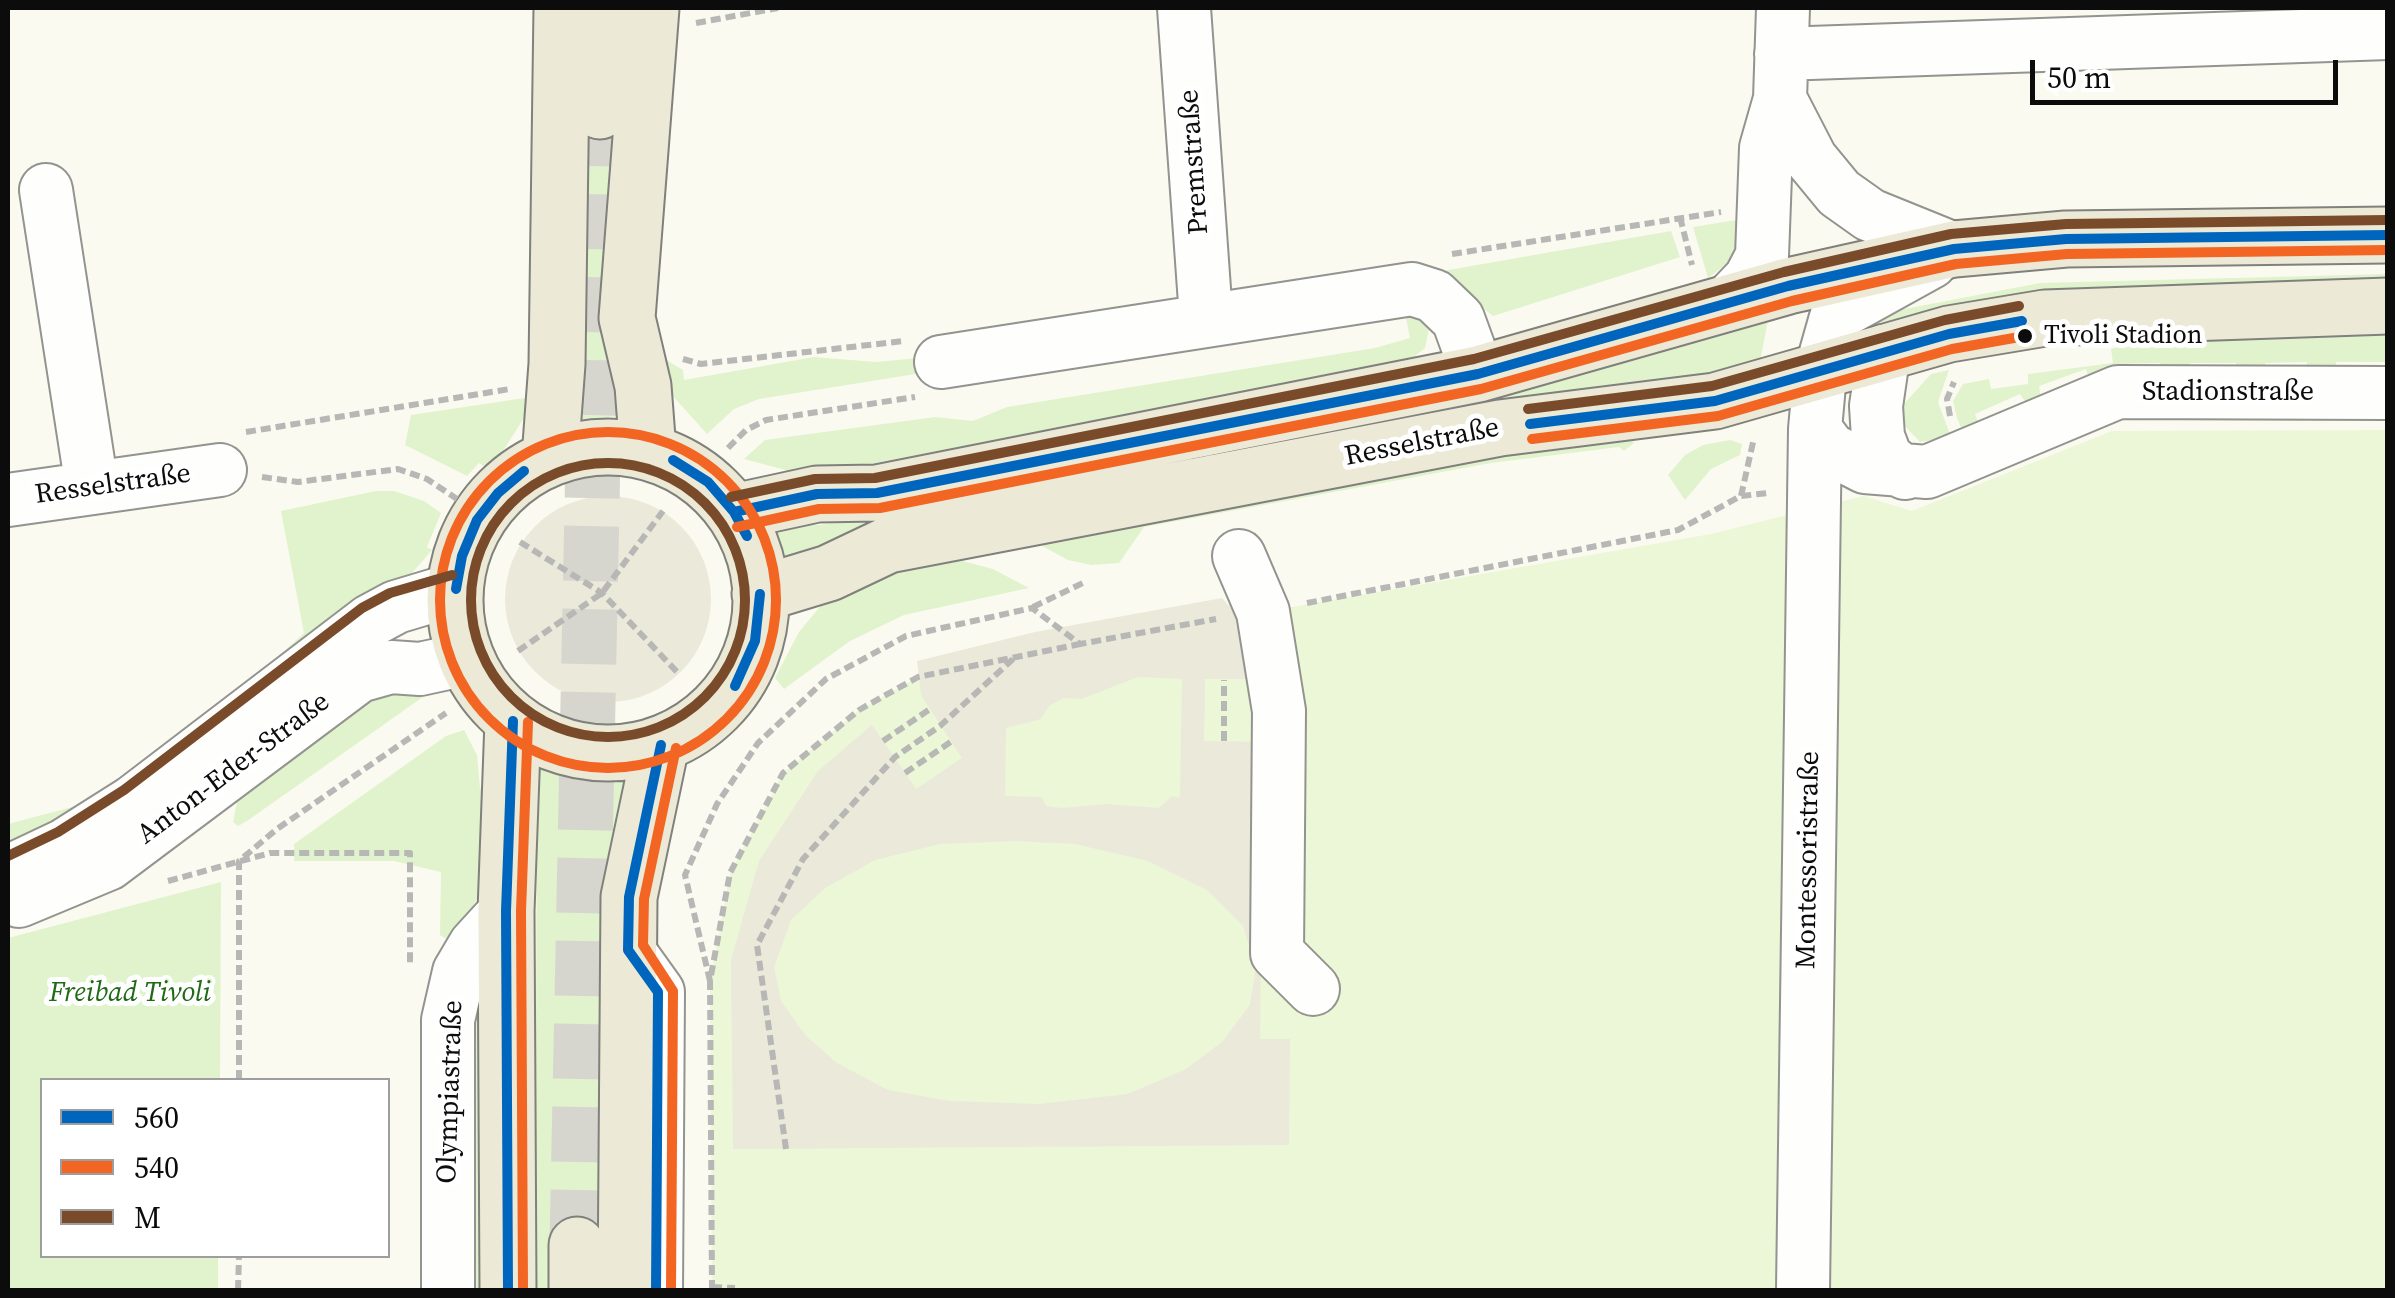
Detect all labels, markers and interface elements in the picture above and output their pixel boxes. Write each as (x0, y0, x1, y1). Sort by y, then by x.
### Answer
scale bar (2035, 40, 2342, 102)
text: 50 m (2047, 57, 2111, 98)
street label: Premstraße (1173, 88, 1217, 236)
place label: Tivoli Stadion (2044, 320, 2202, 352)
marker: Tivoli Stadion (2015, 326, 2035, 346)
street label: Stadionstraße (2142, 376, 2314, 410)
street label: Resselstraße (1342, 412, 1502, 474)
street label: Resselstraße (33, 457, 193, 513)
street label: Anton-Eder-Straße (131, 686, 337, 852)
street label: Montessoristraße (1790, 751, 1828, 969)
park label: Freibad Tivoli (49, 977, 211, 1011)
street label: Olympiastraße (431, 1000, 471, 1184)
legend (40, 1078, 390, 1258)
text: 560 (134, 1097, 179, 1138)
text: 540 (134, 1147, 179, 1188)
text: M (134, 1197, 161, 1238)

